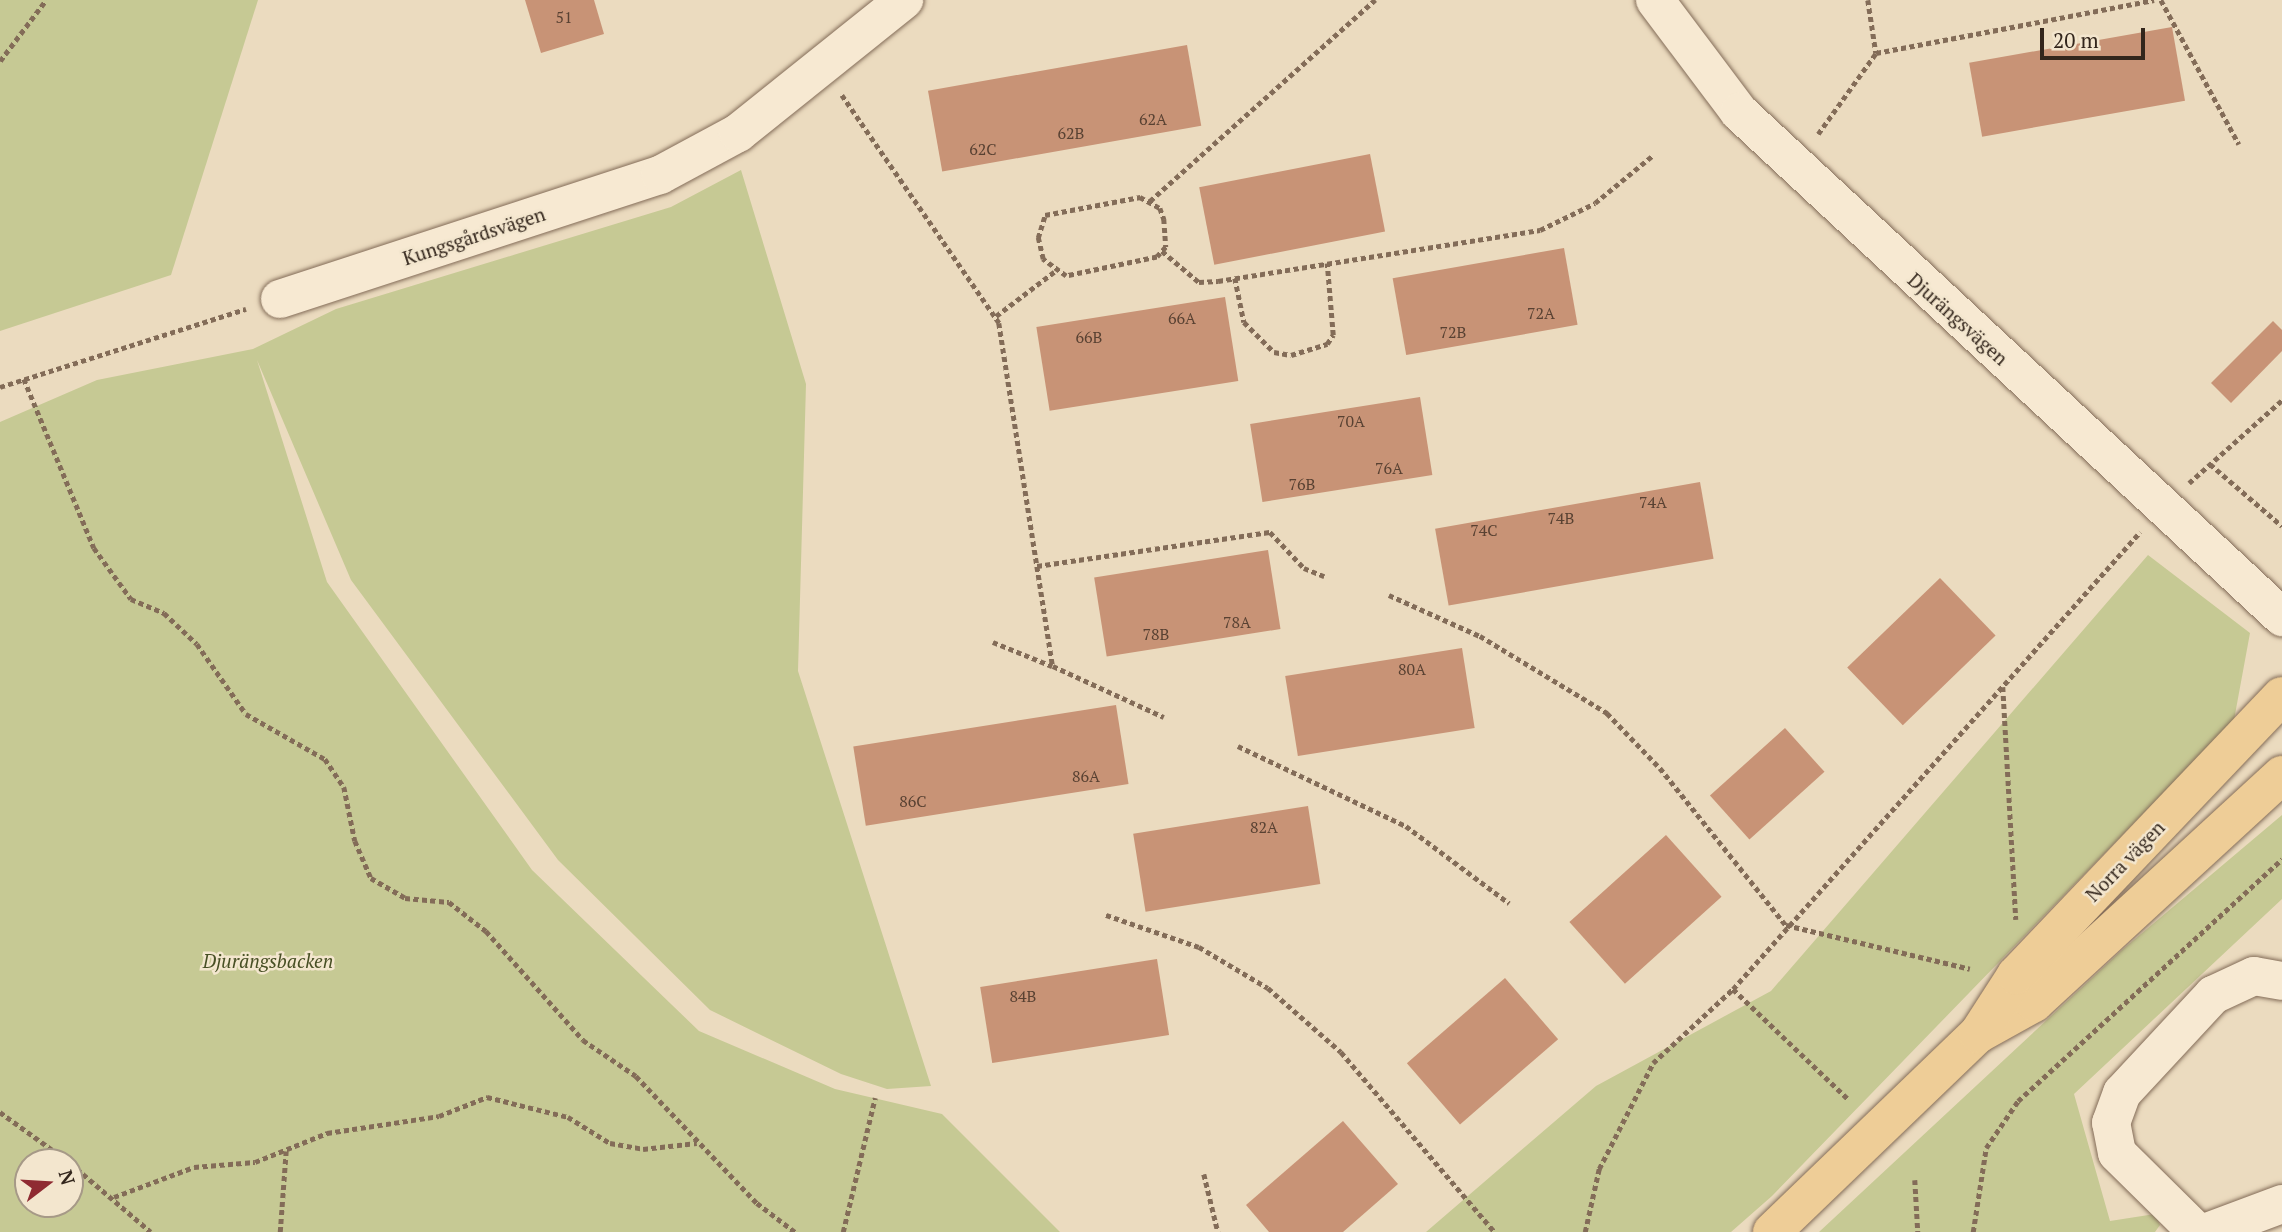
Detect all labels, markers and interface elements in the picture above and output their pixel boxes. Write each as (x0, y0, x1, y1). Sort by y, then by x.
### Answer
house number: 51 (555, 7, 573, 27)
scale bar (2044, 14, 2149, 58)
text: 20 m (2053, 26, 2099, 54)
house number: 62A (1139, 109, 1167, 129)
house number: 62B (1058, 123, 1084, 143)
house number: 62C (969, 139, 997, 159)
street label: Kungsgårdsvägen (400, 202, 548, 270)
street label: Djurängsvägen (1903, 268, 2013, 370)
house number: 72A (1527, 303, 1555, 323)
house number: 66A (1168, 308, 1196, 328)
house number: 72B (1440, 322, 1466, 342)
house number: 66B (1076, 327, 1102, 347)
house number: 70A (1337, 411, 1365, 431)
house number: 76A (1375, 458, 1403, 478)
house number: 76B (1289, 474, 1315, 494)
house number: 74A (1639, 492, 1667, 512)
house number: 74B (1548, 508, 1574, 528)
house number: 74C (1470, 520, 1498, 540)
house number: 78A (1223, 612, 1251, 632)
house number: 78B (1143, 624, 1169, 644)
house number: 80A (1398, 659, 1426, 679)
house number: 86A (1072, 766, 1100, 786)
house number: 86C (899, 791, 927, 811)
street label: Norra vägen (2081, 816, 2169, 906)
house number: 82A (1250, 817, 1278, 837)
park label: Djurängsbacken (203, 950, 333, 972)
house number: 84B (1010, 986, 1036, 1006)
north arrow (14, 1148, 84, 1218)
text: N (54, 1167, 82, 1188)

